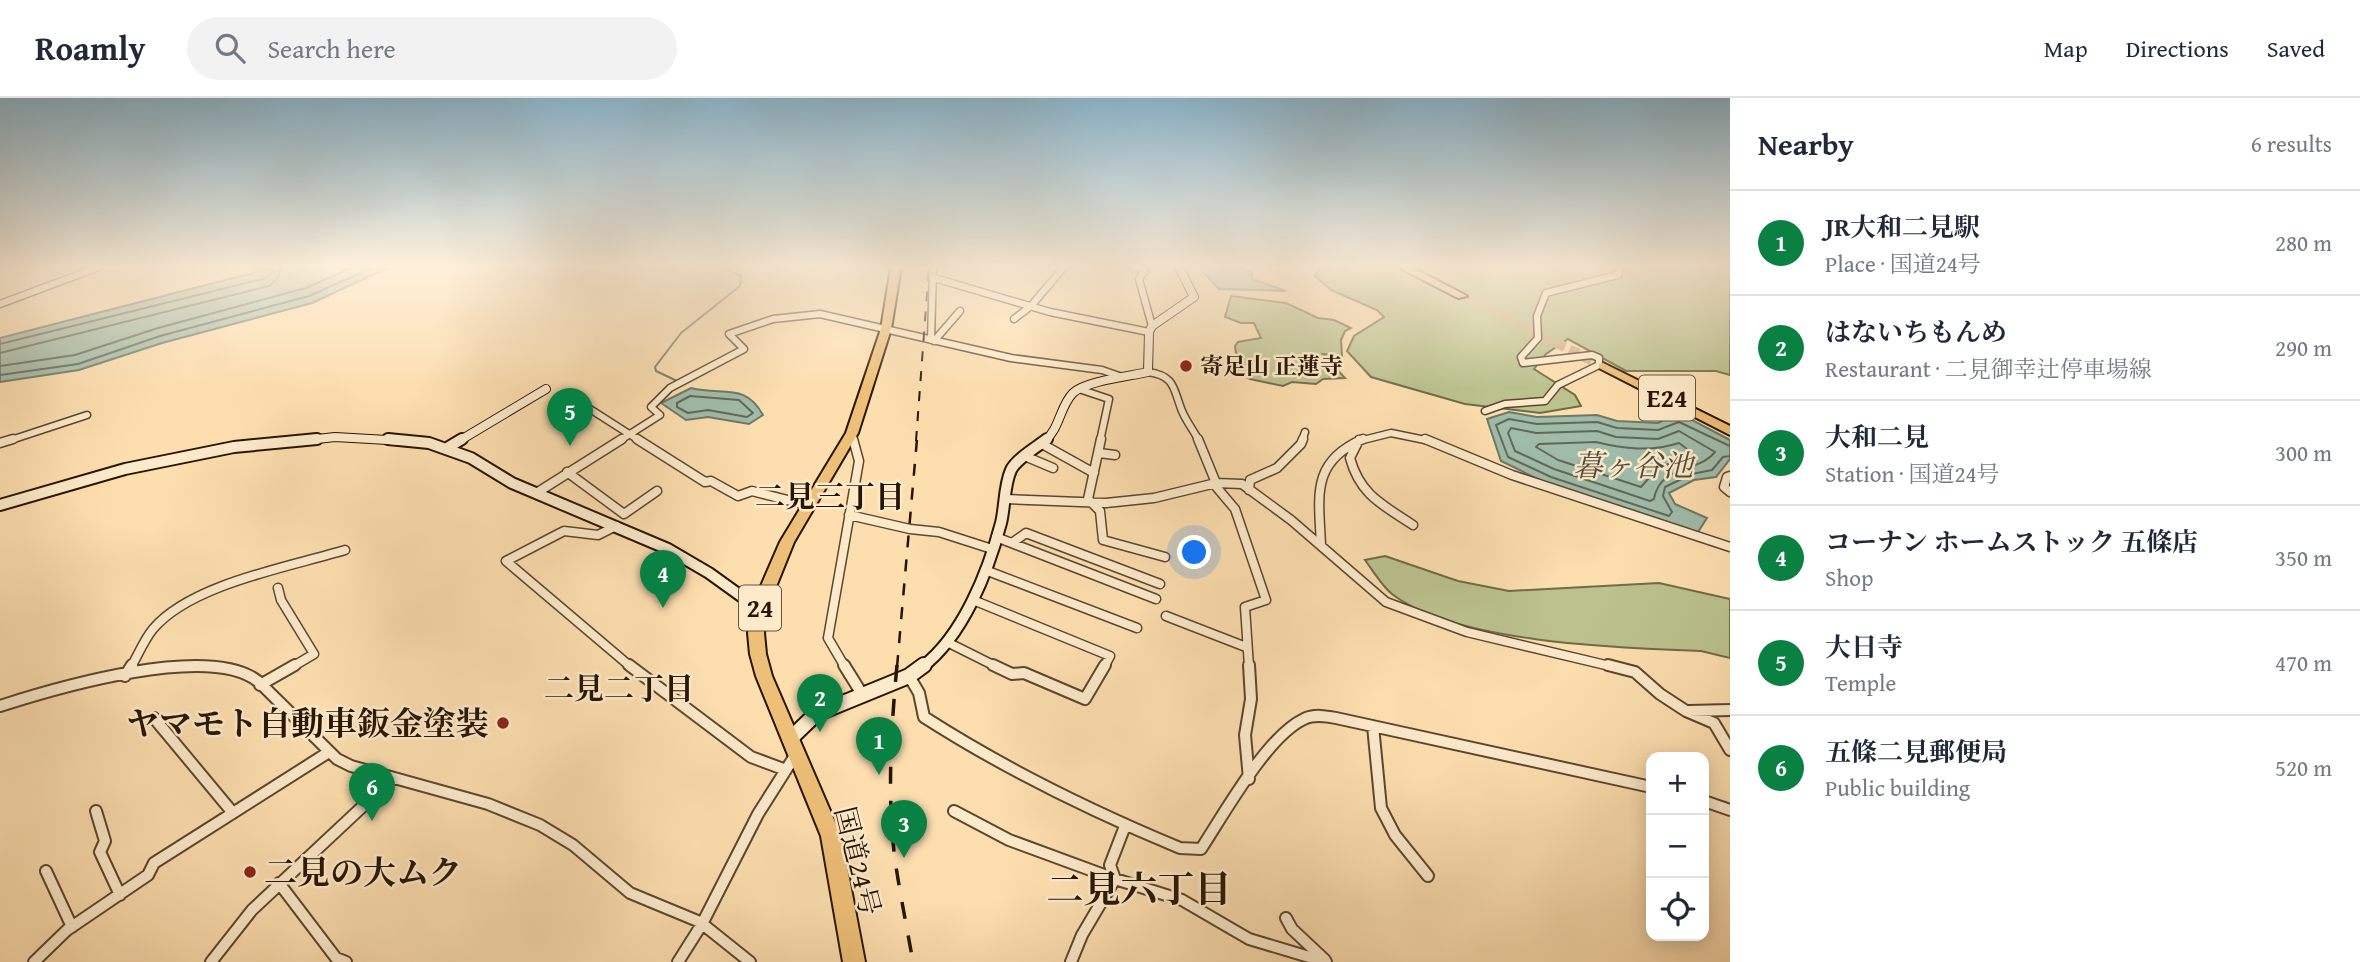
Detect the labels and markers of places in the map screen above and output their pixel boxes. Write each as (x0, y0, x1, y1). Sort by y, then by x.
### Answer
place label: 寄足山 正蓮寺 (1200, 349, 1343, 382)
marker: 寄足山 正蓮寺 (1178, 358, 1194, 374)
pin: 5 (547, 388, 593, 446)
pin: 4 (640, 550, 686, 608)
pin: 2 (797, 674, 843, 732)
place label: ヤマモト自動車鈑金塗装 (126, 699, 489, 747)
marker: ヤマモト自動車鈑金塗装 (495, 715, 511, 731)
pin: 1 (856, 717, 902, 775)
pin: 6 (349, 763, 395, 821)
pin: 3 (881, 800, 927, 858)
place label: 二見の大ムク (264, 848, 462, 896)
marker: 二見の大ムク (242, 864, 258, 880)

